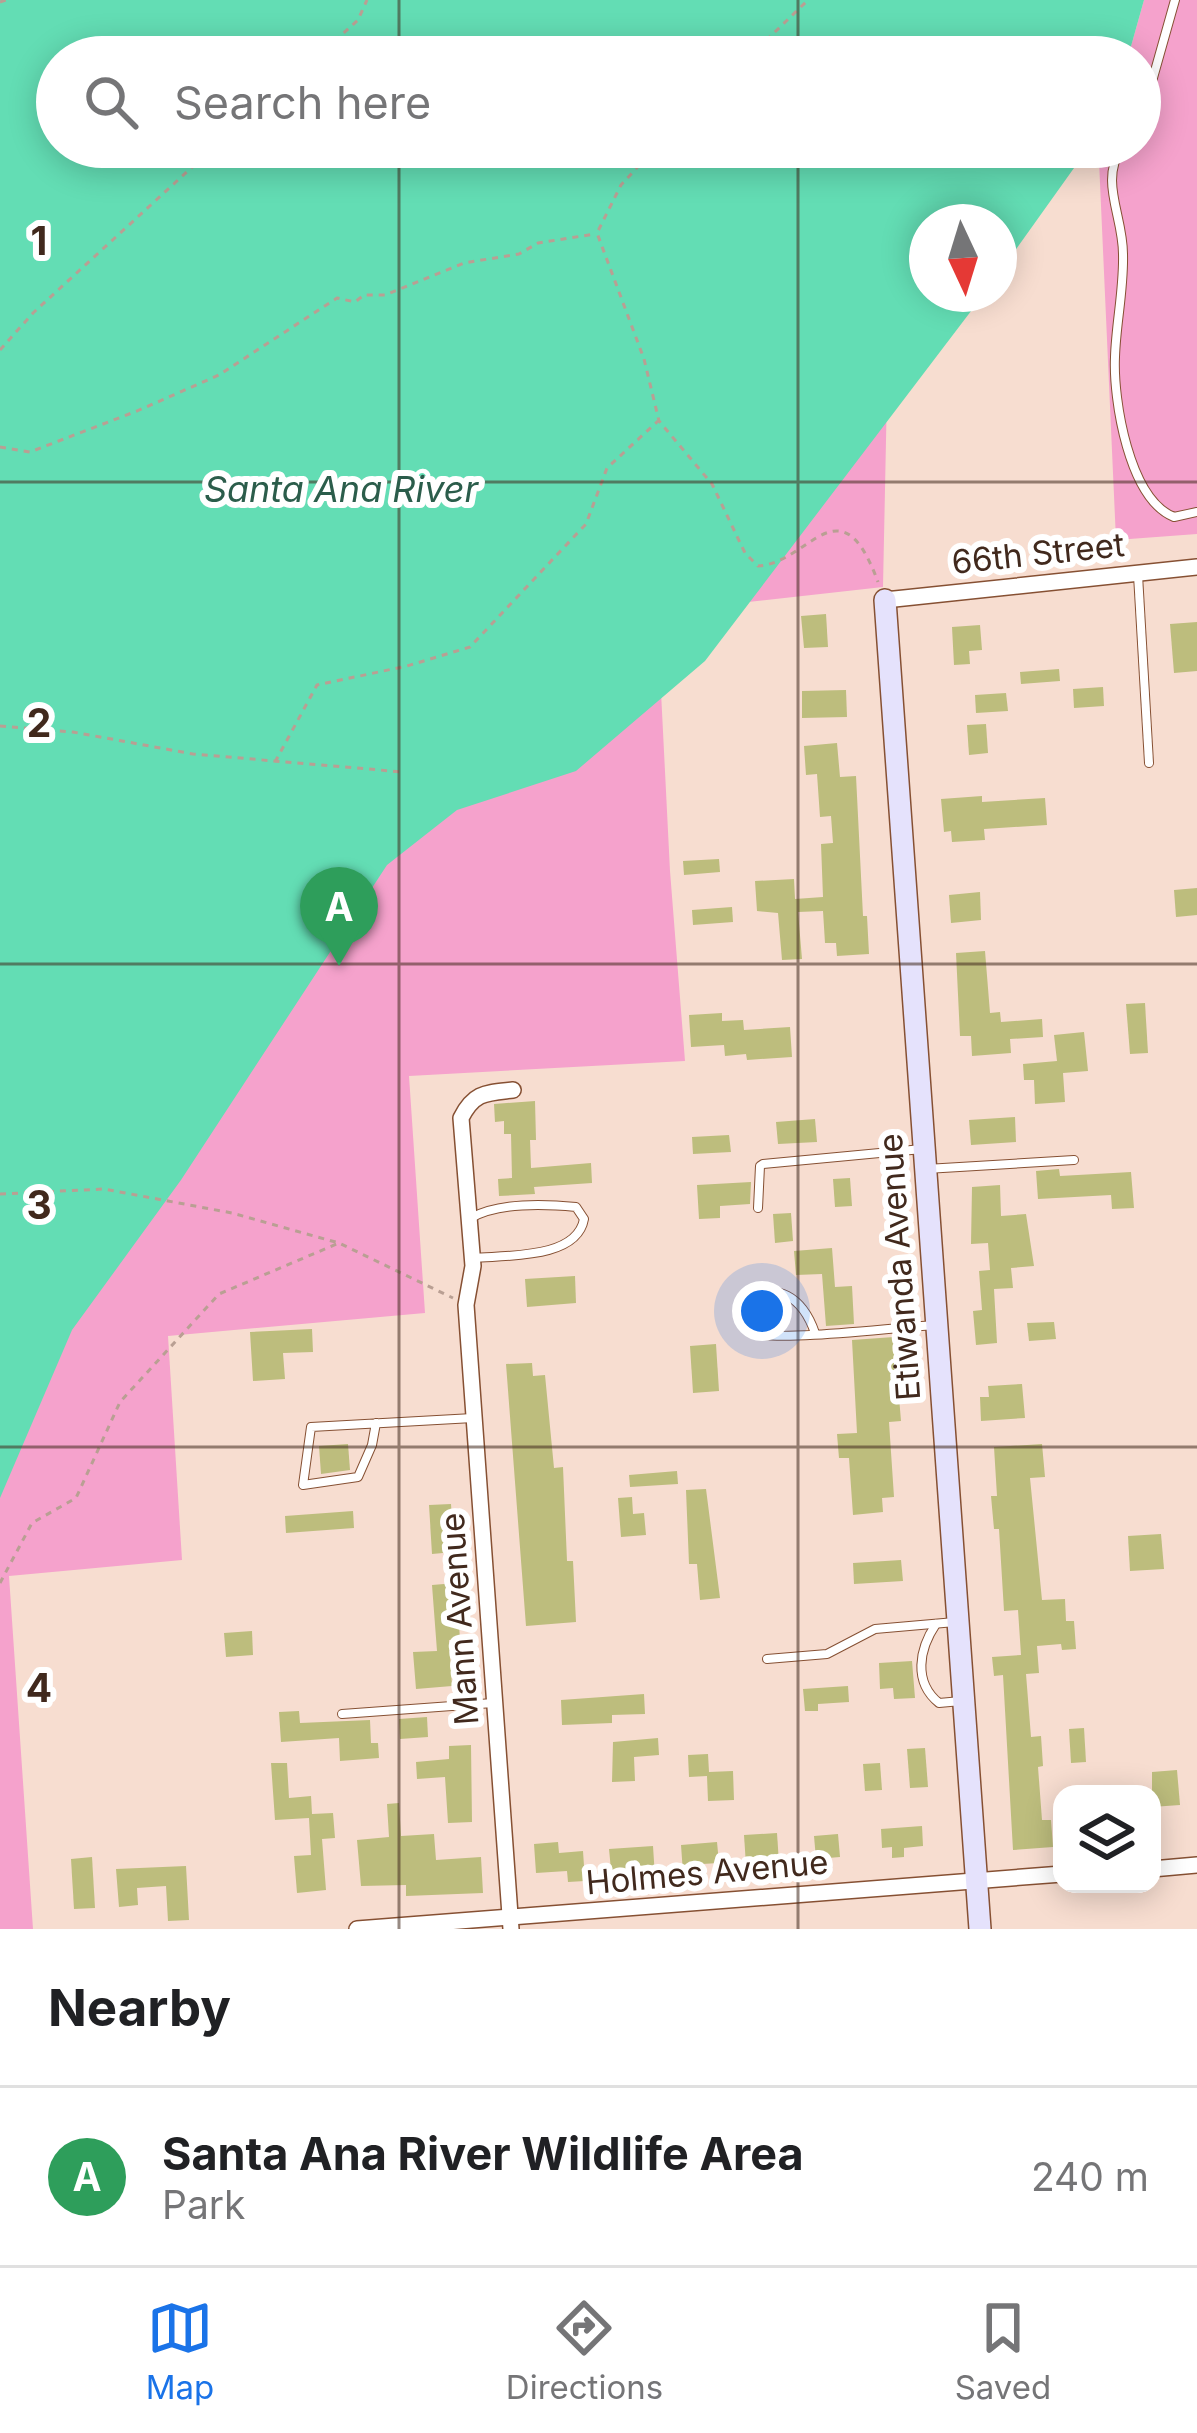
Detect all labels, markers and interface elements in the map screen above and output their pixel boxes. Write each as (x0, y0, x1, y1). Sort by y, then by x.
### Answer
search box (36, 36, 1161, 168)
icon: search (78, 69, 144, 135)
text: Search here (174, 75, 431, 130)
north arrow (909, 204, 1017, 312)
text: 1 (31, 217, 47, 264)
water label: Santa Ana River (204, 467, 480, 511)
street label: 66th Street (950, 524, 1127, 582)
text: 2 (27, 699, 51, 746)
pin: A (300, 867, 378, 966)
street label: Etiwanda Avenue (870, 1132, 928, 1402)
text: 3 (26, 1181, 52, 1228)
your location (732, 1281, 792, 1341)
street label: Mann Avenue (432, 1512, 486, 1726)
text: 4 (26, 1664, 52, 1711)
map controls (1053, 1785, 1161, 1893)
button: layers (1053, 1785, 1161, 1893)
street label: Holmes Avenue (584, 1841, 830, 1903)
text: Nearby (48, 1977, 231, 2038)
text: Santa Ana River Wildlife Area (162, 2126, 804, 2181)
text: A (72, 2153, 102, 2200)
text: 240 m (1031, 2153, 1149, 2200)
text: Park (162, 2181, 246, 2228)
tab: Map (146, 2295, 214, 2407)
tab: Directions (506, 2295, 663, 2407)
tab: Saved (955, 2295, 1051, 2407)

